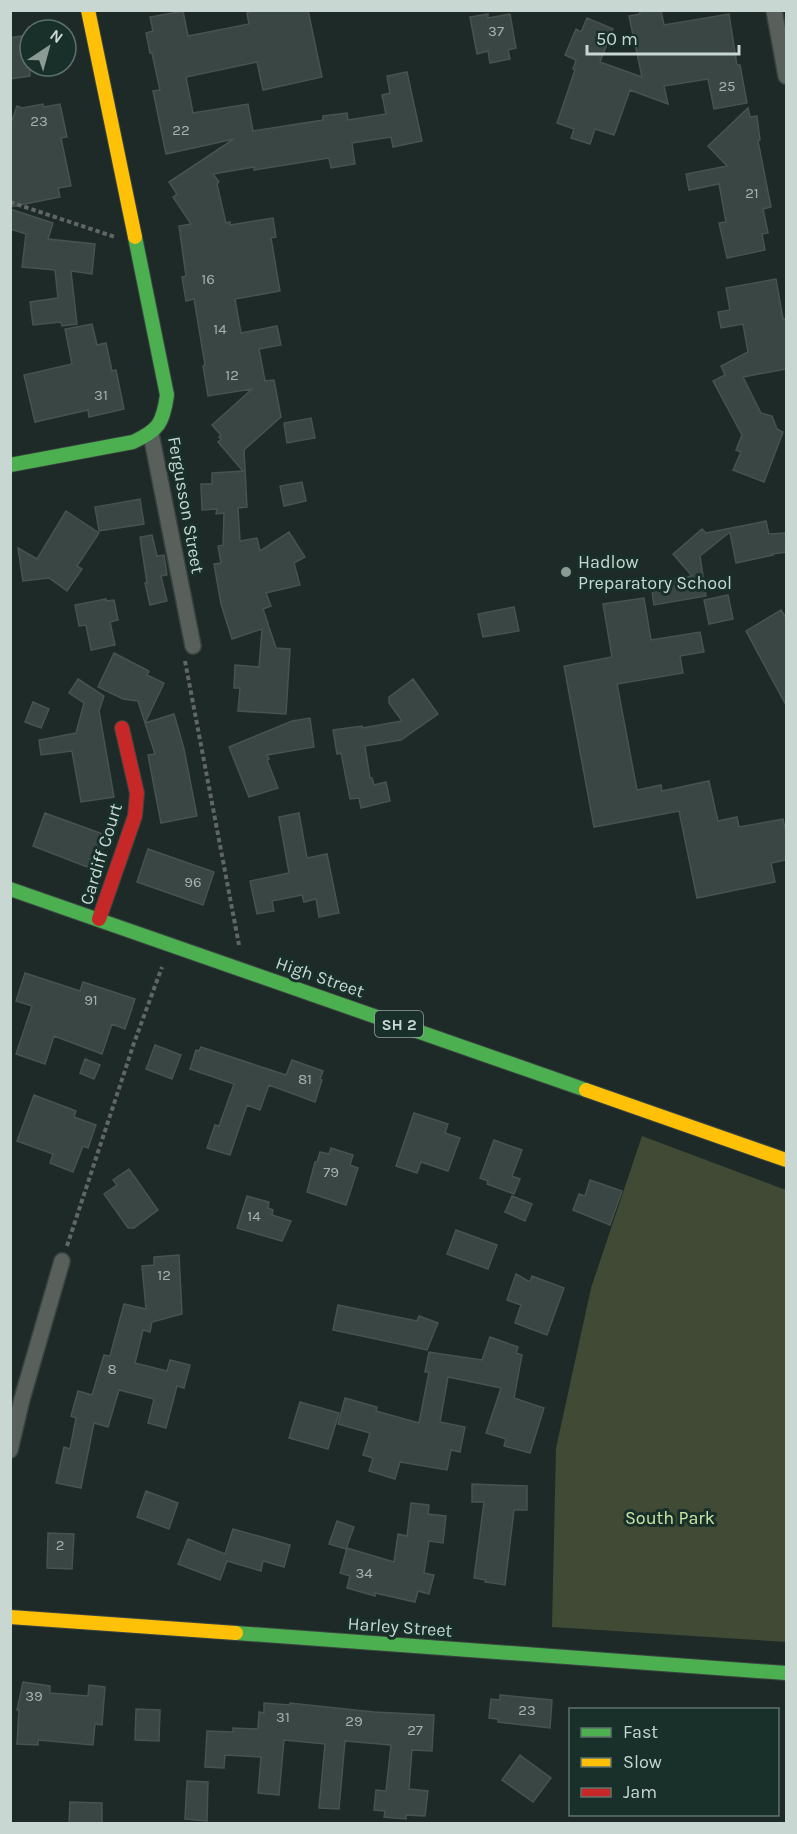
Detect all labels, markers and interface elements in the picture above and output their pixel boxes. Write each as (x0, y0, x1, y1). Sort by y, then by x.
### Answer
north arrow (18, 18, 78, 78)
scale bar (587, 18, 738, 56)
house number: 37 (488, 22, 504, 40)
text: N (46, 25, 67, 47)
text: 50 m (596, 28, 638, 50)
house number: 25 (718, 77, 736, 95)
house number: 23 (30, 112, 48, 130)
house number: 22 (172, 121, 190, 139)
house number: 21 (745, 184, 759, 202)
house number: 16 (201, 270, 215, 288)
house number: 14 (213, 320, 227, 338)
house number: 12 (225, 366, 239, 384)
house number: 31 (94, 386, 108, 404)
street label: Fergusson Street (163, 435, 209, 575)
place label: Hadlow Preparatory School (578, 551, 732, 594)
marker: Hadlow Preparatory School (559, 565, 573, 579)
street label: Cardiff Court (75, 800, 127, 907)
house number: 96 (184, 873, 202, 891)
street label: High Street (273, 952, 367, 1002)
house number: 91 (84, 991, 98, 1009)
road number: SH 2 (375, 1011, 423, 1037)
house number: 81 (298, 1070, 312, 1088)
house number: 79 (323, 1163, 339, 1181)
house number: 14 (247, 1207, 261, 1225)
house number: 12 (157, 1266, 171, 1284)
house number: 8 (107, 1360, 117, 1378)
park label: South Park (625, 1507, 715, 1529)
house number: 2 (56, 1536, 64, 1554)
house number: 34 (355, 1564, 373, 1582)
street label: Harley Street (347, 1612, 453, 1642)
house number: 39 (25, 1687, 43, 1705)
house number: 23 (518, 1701, 536, 1719)
house number: 31 (276, 1708, 290, 1726)
legend (569, 1708, 779, 1816)
house number: 29 (345, 1712, 363, 1730)
house number: 27 (407, 1721, 423, 1739)
text: Fast (623, 1721, 658, 1743)
text: Slow (623, 1751, 662, 1773)
text: Jam (623, 1781, 657, 1803)

